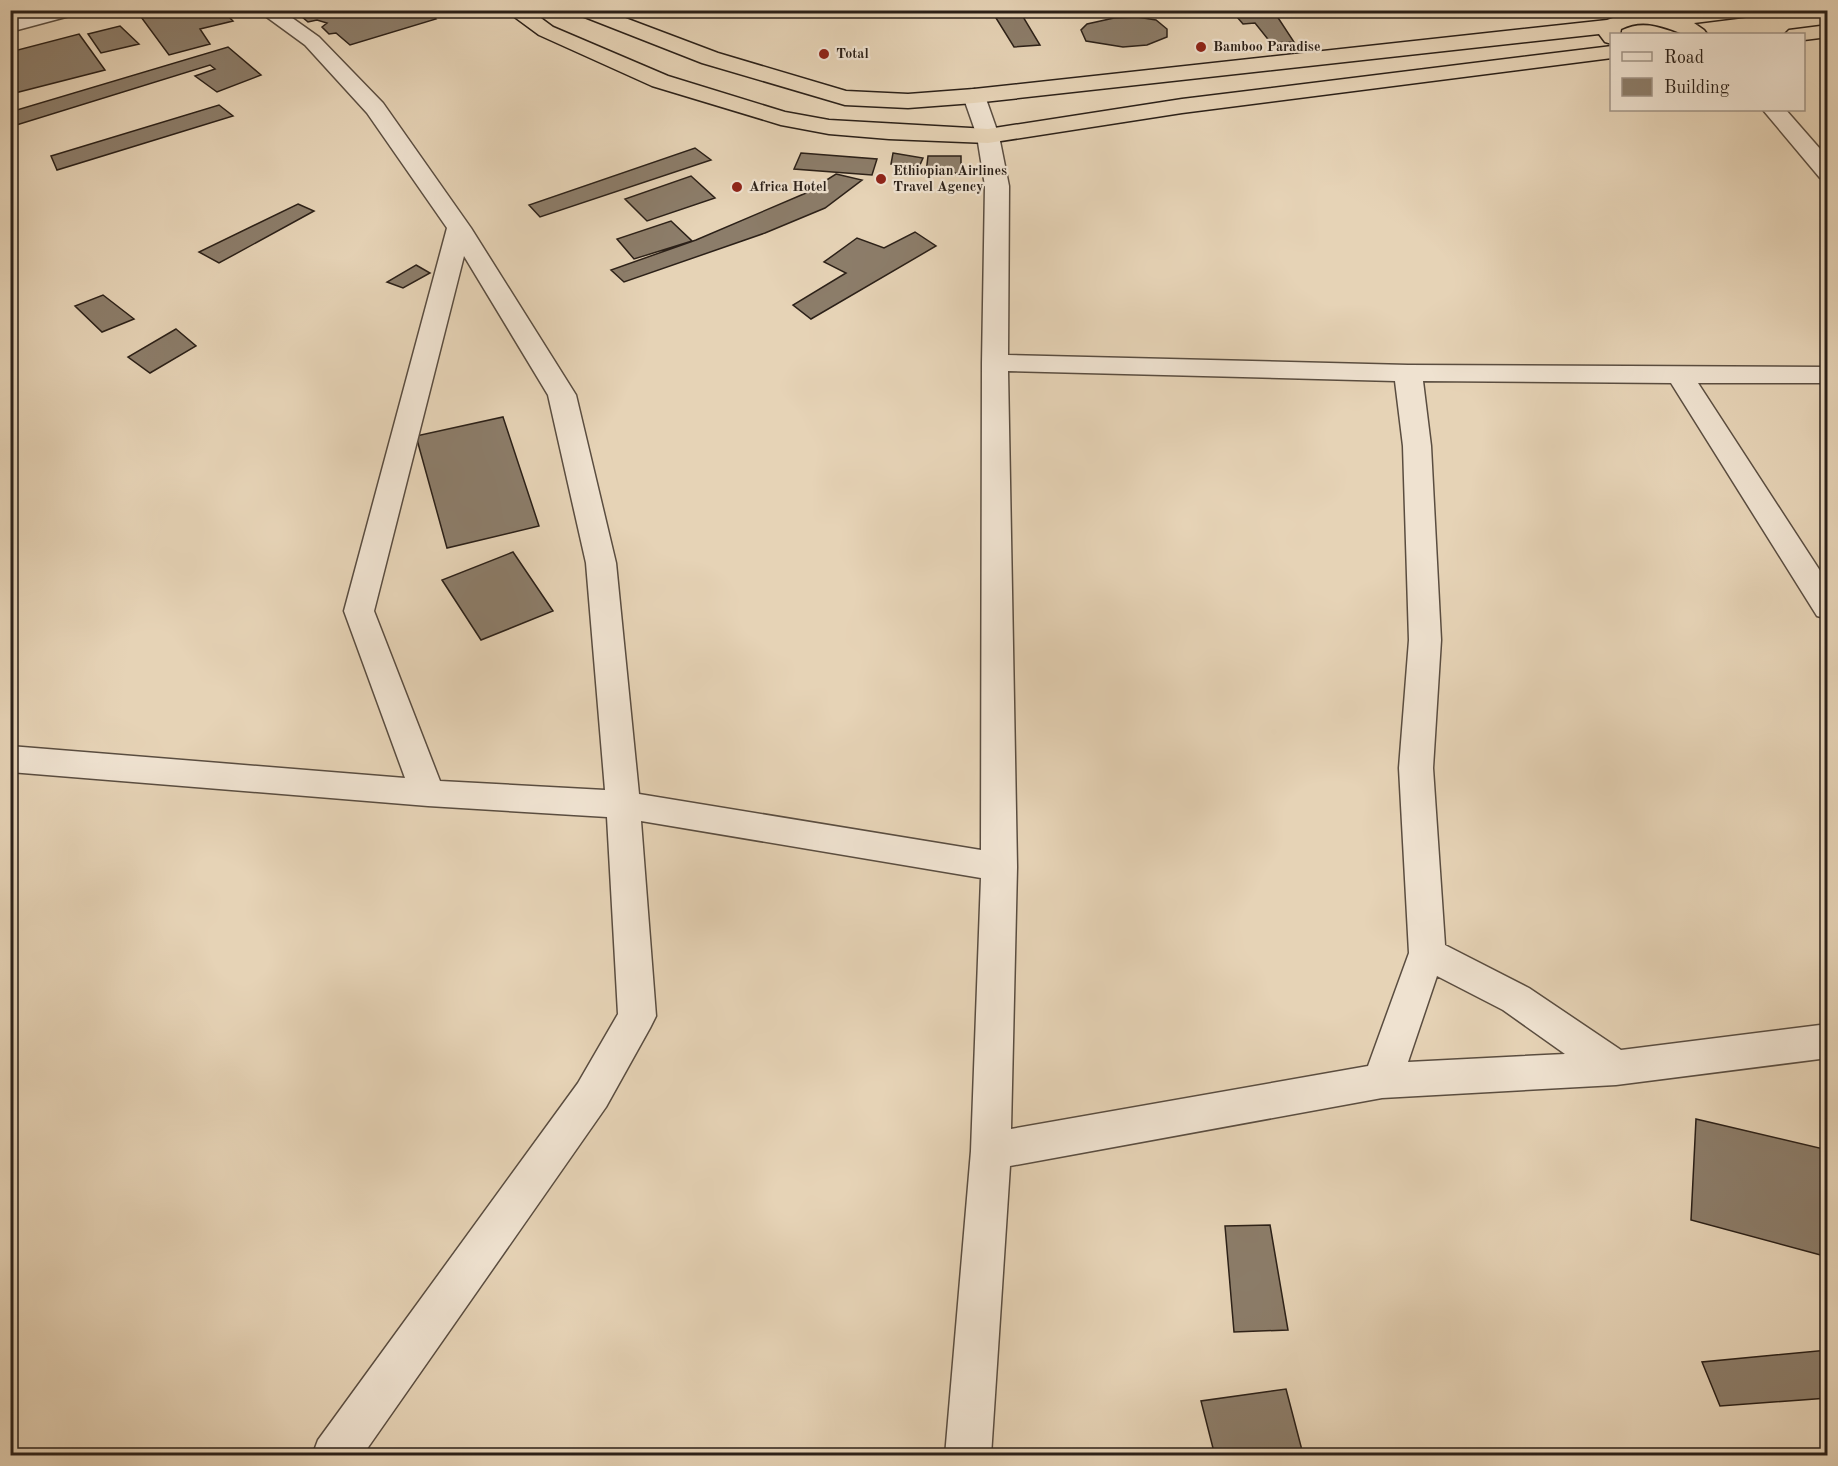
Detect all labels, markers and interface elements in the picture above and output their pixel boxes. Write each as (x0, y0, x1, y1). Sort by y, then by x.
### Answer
legend (1610, 33, 1805, 111)
marker: Bamboo Paradise (1194, 40, 1208, 54)
place label: Bamboo Paradise (1213, 40, 1321, 54)
marker: Total (817, 47, 831, 61)
place label: Total (836, 47, 869, 61)
text: Road (1664, 49, 1704, 67)
text: Building (1664, 79, 1730, 97)
place label: Ethiopian Airlines Travel Agency (893, 164, 1007, 194)
marker: Ethiopian Airlines Travel Agency (874, 172, 888, 186)
marker: Africa Hotel (730, 180, 744, 194)
place label: Africa Hotel (749, 180, 827, 194)

